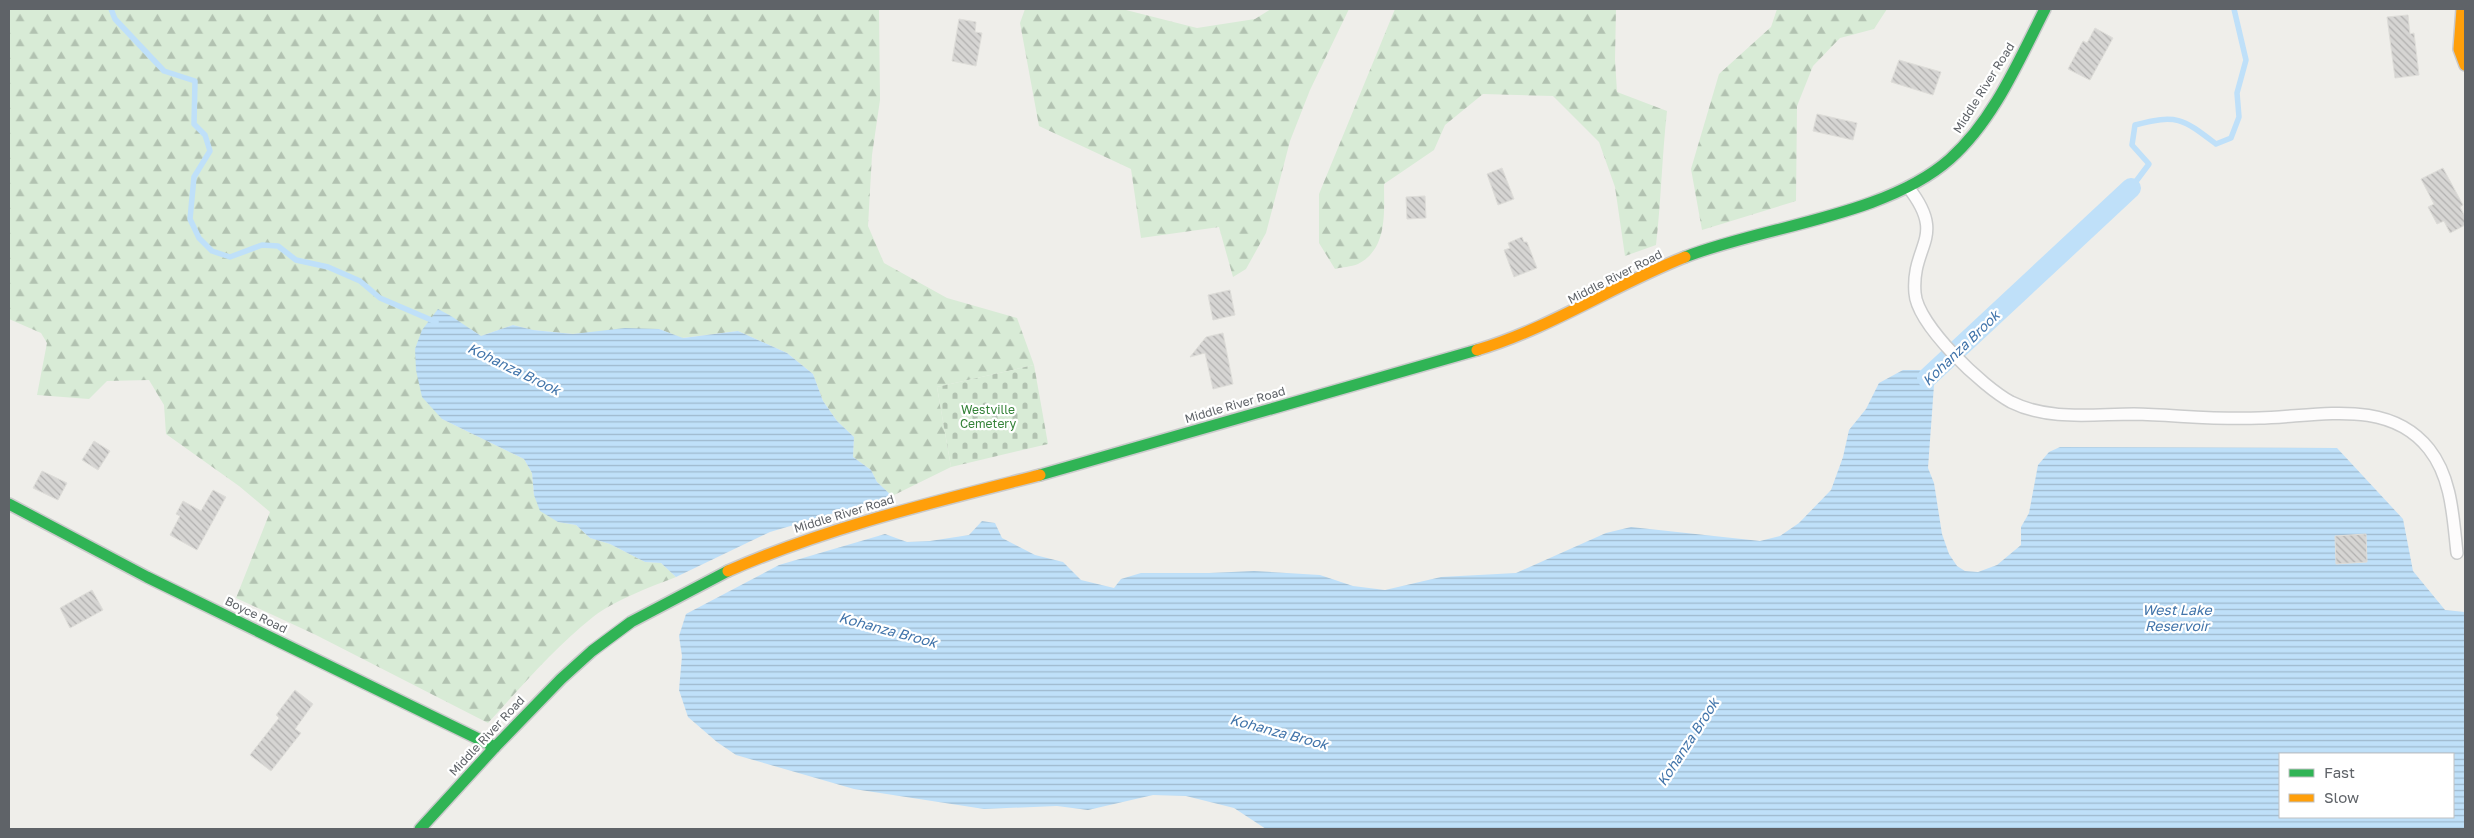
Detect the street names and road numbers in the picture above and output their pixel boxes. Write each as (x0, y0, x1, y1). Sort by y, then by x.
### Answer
street label: Middle River Road (1950, 40, 2017, 136)
street label: Middle River Road (1565, 246, 1664, 307)
street label: Middle River Road (1183, 383, 1287, 426)
street label: Middle River Road (792, 491, 896, 536)
street label: Boyce Road (223, 593, 290, 636)
street label: Middle River Road (446, 693, 528, 779)

